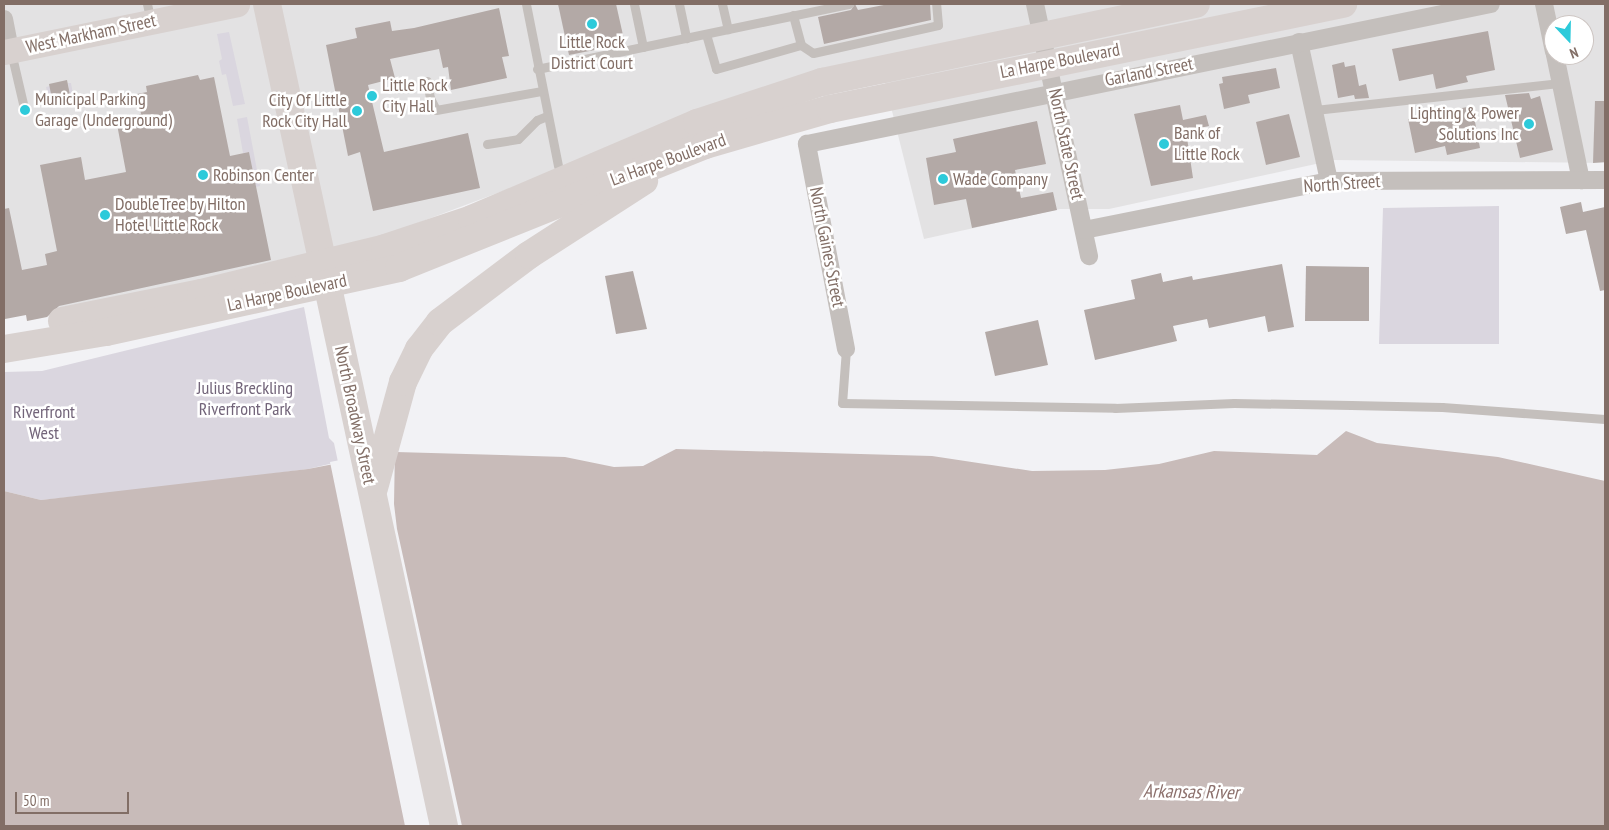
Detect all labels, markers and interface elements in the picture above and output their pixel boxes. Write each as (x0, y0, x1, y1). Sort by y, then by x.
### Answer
street label: West Markham Street (24, 10, 158, 58)
north arrow (1544, 15, 1594, 65)
marker: Little Rock District Court (586, 18, 598, 30)
place label: Little Rock District Court (551, 32, 633, 74)
street label: La Harpe Boulevard (998, 39, 1122, 83)
text: N (1567, 43, 1581, 63)
street label: Garland Street (1103, 53, 1195, 91)
place label: Little Rock City Hall (382, 75, 448, 118)
street label: North State Street (1044, 87, 1088, 201)
place label: Municipal Parking Garage (Underground) (35, 89, 172, 132)
place label: City Of Little Rock City Hall (261, 90, 347, 132)
marker: Little Rock City Hall (366, 90, 378, 102)
place label: Lighting & Power Solutions Inc (1410, 103, 1519, 146)
marker: Municipal Parking Garage (Underground) (19, 104, 31, 116)
marker: City Of Little Rock City Hall (351, 105, 363, 117)
marker: Lighting & Power Solutions Inc (1523, 118, 1535, 130)
place label: Bank of Little Rock (1174, 123, 1240, 166)
street label: La Harpe Boulevard (607, 129, 729, 191)
marker: Bank of Little Rock (1158, 138, 1170, 150)
place label: Robinson Center (213, 164, 314, 186)
place label: Wade Company (953, 168, 1048, 190)
marker: Robinson Center (197, 169, 209, 181)
street label: North Street (1303, 171, 1381, 197)
marker: Wade Company (937, 173, 949, 185)
street label: North Gaines Street (805, 185, 849, 309)
place label: DoubleTree by Hilton Hotel Little Rock (115, 194, 246, 236)
marker: DoubleTree by Hilton Hotel Little Rock (99, 209, 111, 221)
street label: La Harpe Boulevard (225, 270, 349, 316)
street label: North Broadway Street (330, 344, 380, 486)
park label: Julius Breckling Riverfront Park (197, 378, 293, 420)
park label: Riverfront West (13, 402, 75, 444)
water label: Arkansas River (1143, 780, 1239, 804)
scale bar (18, 782, 131, 814)
text: 50 m (23, 791, 49, 810)

